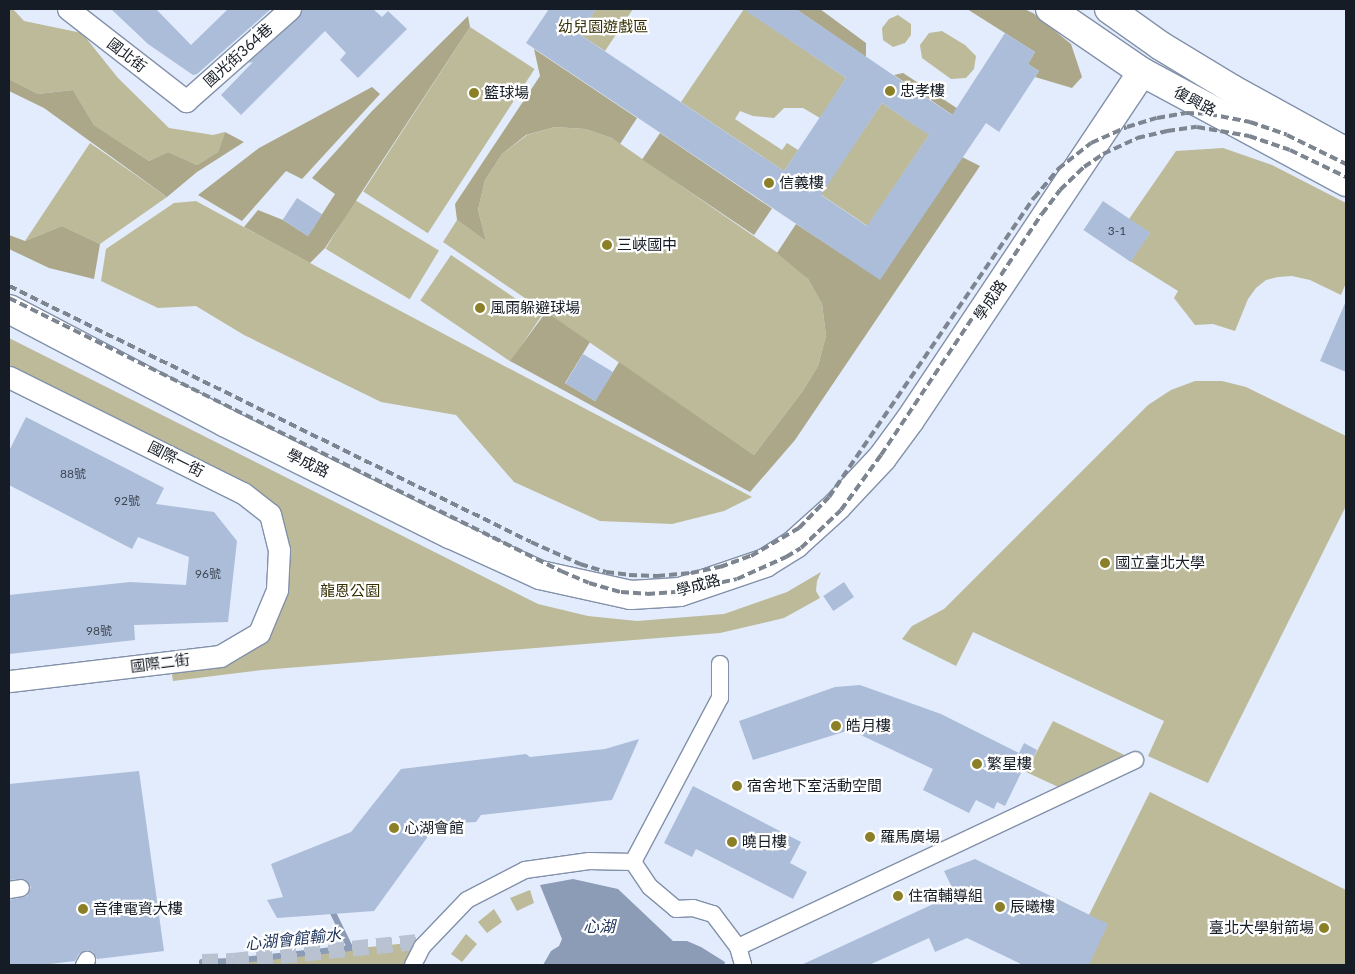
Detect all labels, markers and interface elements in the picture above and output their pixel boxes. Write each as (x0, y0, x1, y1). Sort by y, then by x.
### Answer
park label: 幼兒園遊戲區 (558, 18, 648, 36)
street label: 國光街364巷 (200, 20, 276, 90)
street label: 國北街 (104, 34, 150, 76)
place label: 忠孝樓 (900, 82, 945, 100)
street label: 復興路 (1171, 82, 1219, 120)
place label: 籃球場 (484, 84, 529, 102)
marker: 忠孝樓 (884, 85, 896, 97)
marker: 籃球場 (468, 87, 480, 99)
place label: 信義樓 (779, 174, 824, 192)
marker: 信義樓 (763, 177, 775, 189)
house number: 3-1 (1108, 224, 1126, 238)
place label: 三峽國中 (617, 236, 677, 254)
marker: 三峽國中 (601, 239, 613, 251)
street label: 學成路 (970, 276, 1010, 324)
place label: 風雨躲避球場 (490, 299, 580, 317)
marker: 風雨躲避球場 (474, 302, 486, 314)
street label: 國際一街 (145, 437, 207, 481)
street label: 學成路 (284, 445, 332, 481)
house number: 88號 (60, 467, 86, 481)
house number: 92號 (114, 494, 140, 508)
place label: 國立臺北大學 (1115, 554, 1205, 572)
marker: 國立臺北大學 (1099, 557, 1111, 569)
house number: 96號 (195, 567, 221, 581)
street label: 學成路 (674, 570, 722, 600)
park label: 龍恩公園 (320, 582, 380, 600)
house number: 98號 (86, 624, 112, 638)
street label: 國際二街 (129, 650, 191, 676)
place label: 皓月樓 (846, 717, 891, 735)
marker: 皓月樓 (830, 720, 842, 732)
place label: 繁星樓 (987, 755, 1032, 773)
marker: 繁星樓 (971, 758, 983, 770)
place label: 宿舍地下室活動空間 (747, 777, 882, 795)
marker: 宿舍地下室活動空間 (731, 780, 743, 792)
place label: 心湖會館 (404, 819, 464, 837)
marker: 心湖會館 (388, 822, 400, 834)
place label: 羅馬廣場 (880, 828, 940, 846)
marker: 羅馬廣場 (864, 831, 876, 843)
place label: 曉日樓 (742, 833, 787, 851)
marker: 曉日樓 (726, 836, 738, 848)
place label: 住宿輔導組 (908, 887, 983, 905)
marker: 住宿輔導組 (892, 890, 904, 902)
place label: 辰曦樓 (1010, 898, 1055, 916)
place label: 音律電資大樓 (93, 900, 183, 918)
marker: 辰曦樓 (994, 901, 1006, 913)
marker: 音律電資大樓 (77, 903, 89, 915)
water label: 心湖 (583, 916, 615, 936)
place label: 臺北大學射箭場 (1209, 919, 1314, 937)
marker: 臺北大學射箭場 (1318, 922, 1330, 934)
water label: 心湖會館輸水 (244, 924, 342, 954)

